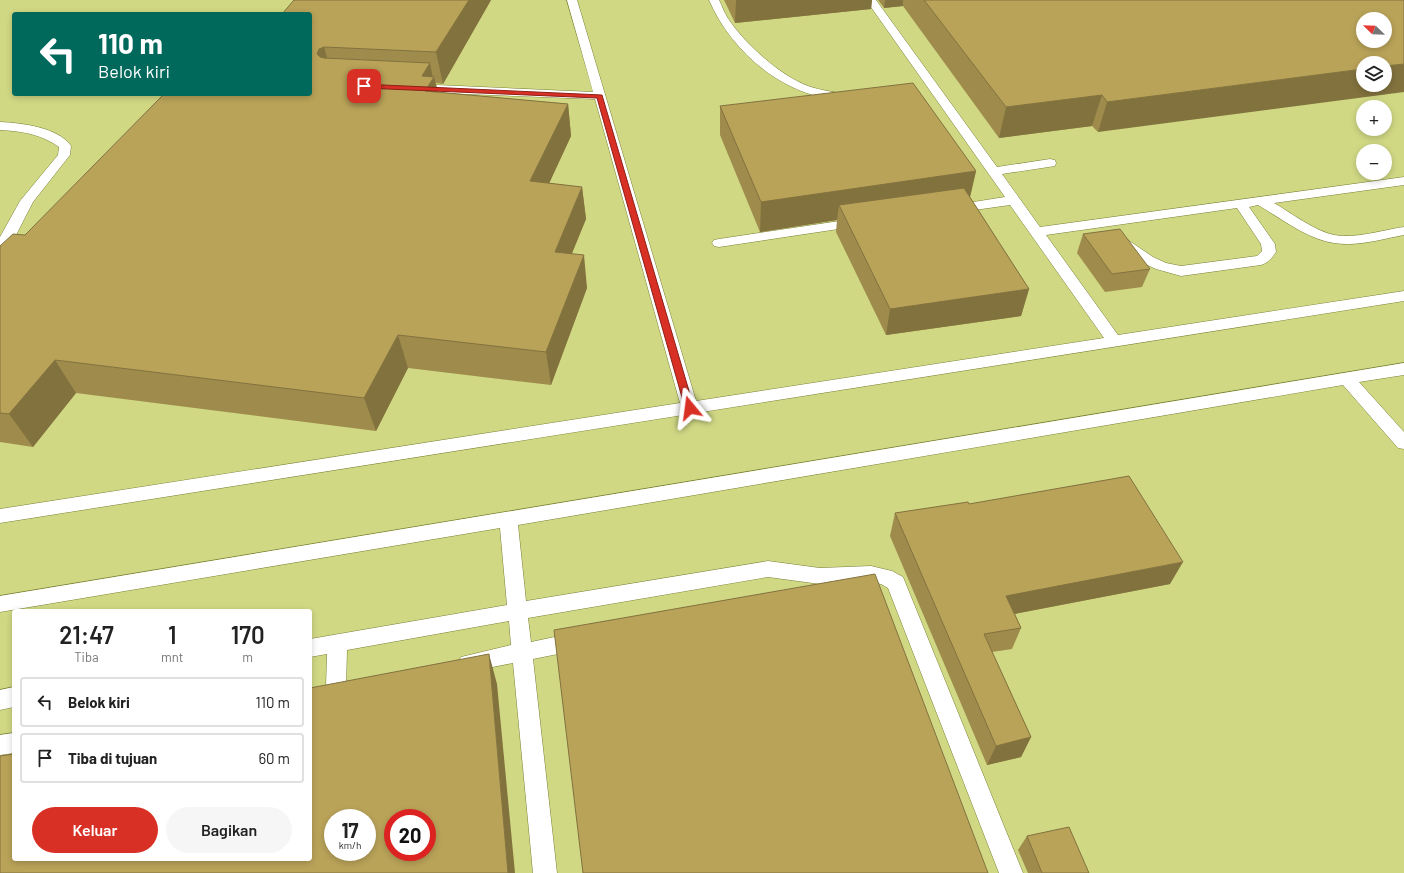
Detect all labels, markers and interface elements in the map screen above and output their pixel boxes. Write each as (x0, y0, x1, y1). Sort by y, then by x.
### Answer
north arrow (1356, 12, 1392, 48)
map controls (1356, 12, 1392, 180)
text: 110 m (98, 26, 163, 60)
icon: left (32, 28, 84, 80)
button: layers (1356, 56, 1392, 92)
text: Belok kiri (98, 60, 170, 82)
pin (347, 69, 381, 103)
icon: arrive (353, 75, 375, 97)
button: + (1356, 100, 1392, 136)
button: − (1356, 144, 1392, 180)
position arrow (669, 387, 711, 429)
text: 21:47 (59, 620, 114, 649)
text: 1 (168, 620, 177, 649)
text: 170 (231, 620, 265, 649)
text: Tiba (74, 649, 99, 665)
text: mnt (161, 649, 184, 665)
text: m (242, 649, 253, 665)
icon: left (34, 691, 56, 713)
text: Belok kiri (68, 693, 130, 711)
text: 110 m (256, 693, 290, 711)
icon: arrive (34, 747, 56, 769)
text: Tiba di tujuan (68, 749, 157, 767)
text: 60 m (258, 749, 290, 767)
button: Keluar (32, 807, 158, 853)
button: Bagikan (166, 807, 292, 853)
speed limit sign: 20 (384, 809, 436, 861)
text: 17 (341, 818, 358, 842)
text: km/h (339, 839, 361, 851)

